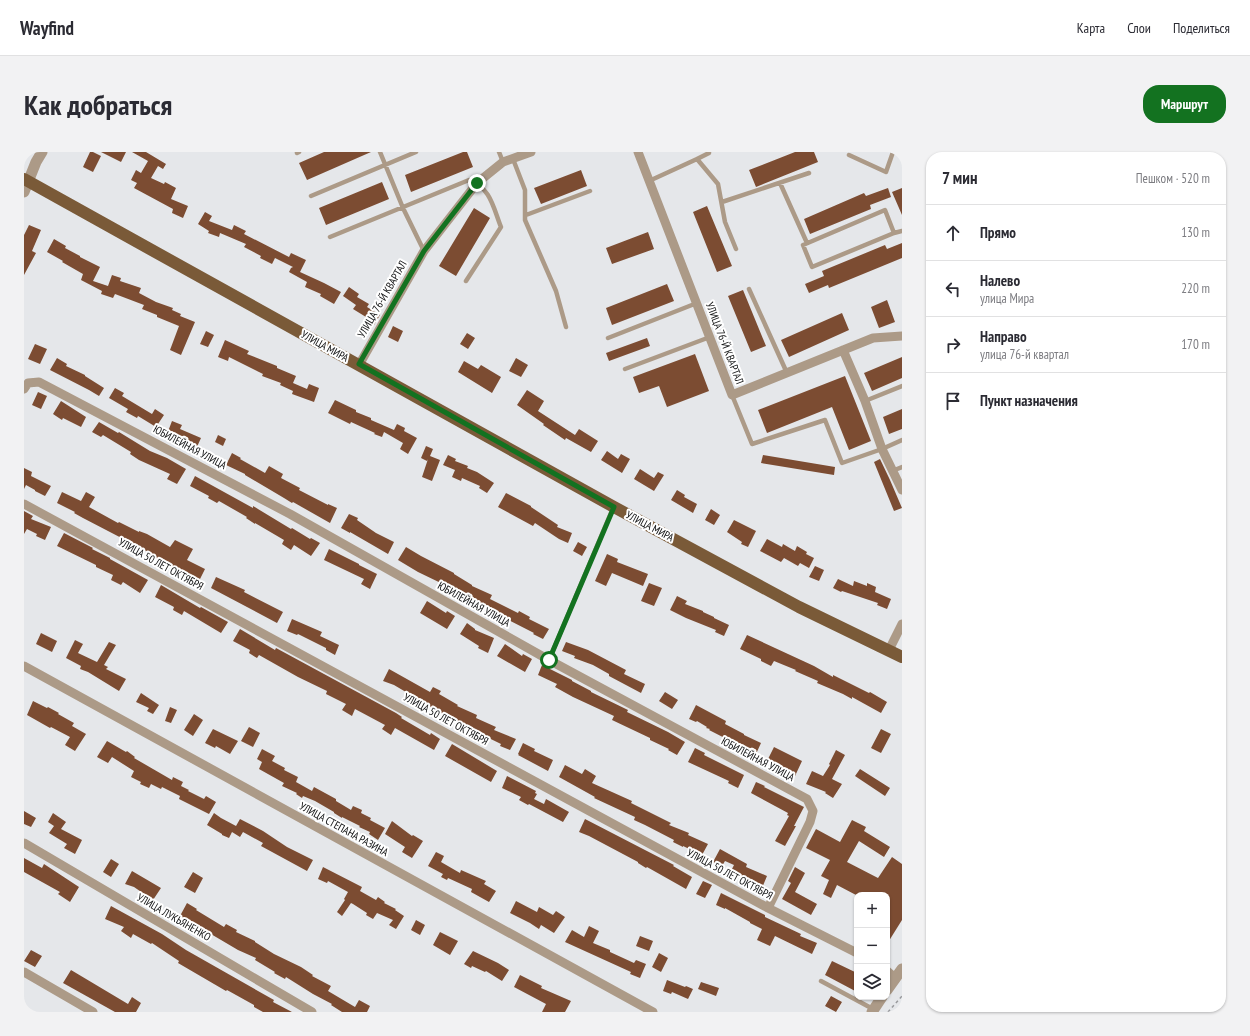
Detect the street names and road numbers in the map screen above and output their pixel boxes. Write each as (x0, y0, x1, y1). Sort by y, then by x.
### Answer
street label: УЛИЦА 76-Й КВАРТАЛ (354, 258, 410, 340)
street label: УЛИЦА 76-Й КВАРТАЛ (703, 300, 747, 386)
street label: УЛИЦА МИРА (299, 327, 352, 365)
street label: ЮБИЛЕЙНАЯ УЛИЦА (151, 422, 230, 473)
street label: УЛИЦА МИРА (624, 508, 677, 545)
street label: УЛИЦА 50 ЛЕТ ОКТЯБРЯ (116, 535, 206, 593)
street label: ЮБИЛЕЙНАЯ УЛИЦА (435, 578, 513, 630)
street label: УЛИЦА 50 ЛЕТ ОКТЯБРЯ (401, 690, 491, 748)
street label: ЮБИЛЕЙНАЯ УЛИЦА (719, 734, 798, 785)
street label: УЛИЦА СТЕПАНА РАЗИНА (297, 799, 392, 860)
street label: УЛИЦА 50 ЛЕТ ОКТЯБРЯ (685, 845, 775, 903)
street label: УЛИЦА ЛУКЬЯНЕНКО (134, 890, 214, 944)

